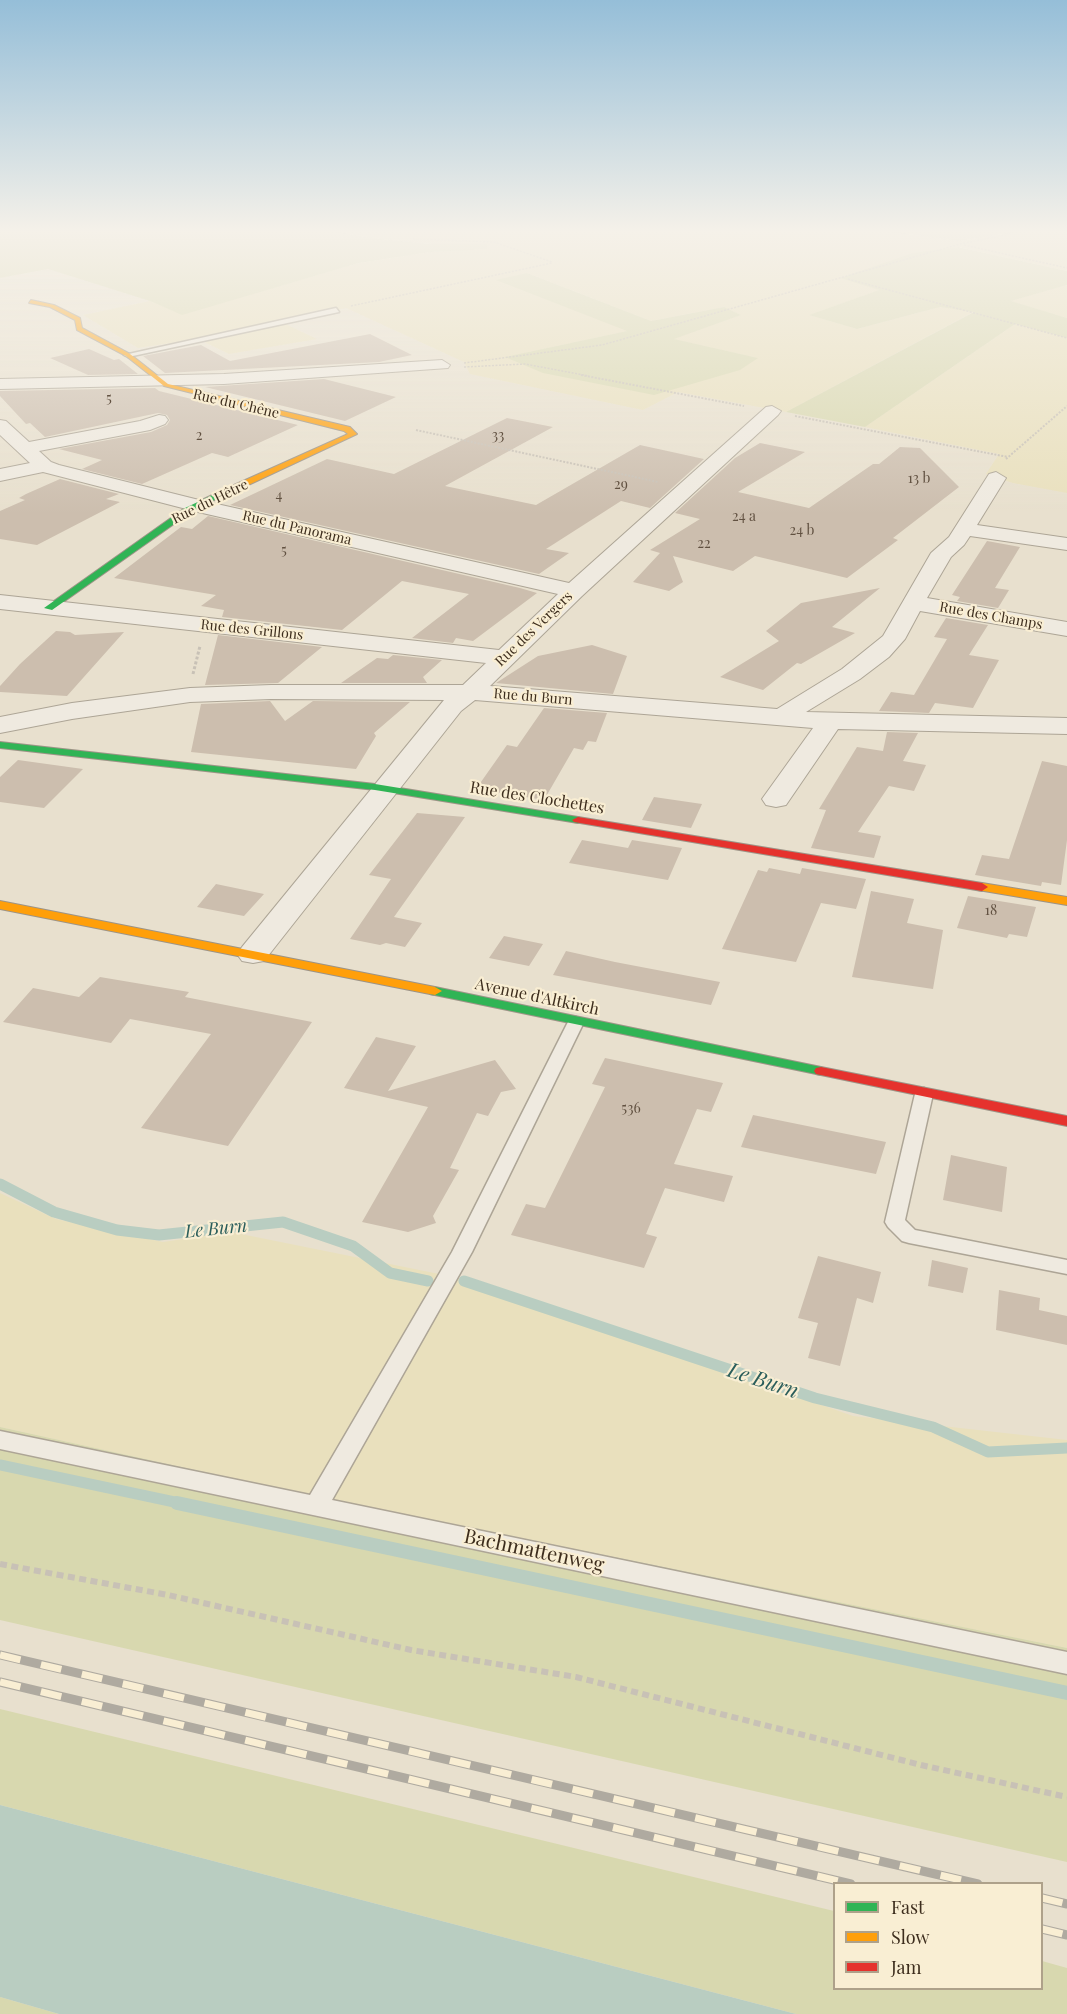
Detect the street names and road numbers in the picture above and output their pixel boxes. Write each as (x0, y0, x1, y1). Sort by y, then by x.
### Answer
street label: Rue du Chêne (191, 386, 281, 422)
street label: Rue du Hêtre (169, 476, 251, 528)
street label: Rue du Panorama (241, 507, 353, 549)
street label: Rue des Vergers (492, 588, 576, 670)
street label: Rue des Champs (938, 599, 1044, 633)
street label: Rue des Grillons (200, 616, 304, 644)
street label: Rue du Burn (493, 685, 573, 709)
street label: Rue des Clochettes (468, 778, 606, 818)
street label: Avenue d'Altkirch (473, 975, 601, 1019)
street label: Bachmattenweg (462, 1524, 606, 1578)

